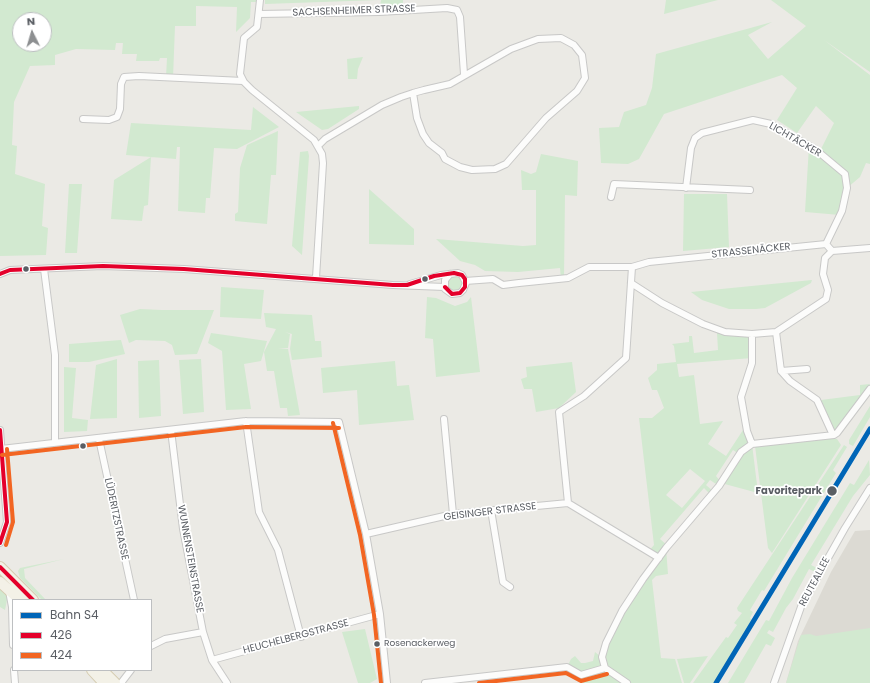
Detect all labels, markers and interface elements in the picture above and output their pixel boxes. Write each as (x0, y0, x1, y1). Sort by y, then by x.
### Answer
street label: SACHSENHEIMER STRASSE (292, 3, 416, 19)
north arrow (12, 12, 52, 52)
text: N (26, 13, 36, 29)
street label: LICHTÄCKER (767, 120, 823, 160)
street label: STRASSENÄCKER (711, 241, 791, 261)
unlabelled marker (21, 264, 31, 274)
unlabelled marker (420, 274, 430, 284)
unlabelled marker (78, 441, 88, 451)
street label: LÜDERITZSTRASSE (101, 477, 131, 561)
marker: Favoritepark (825, 484, 839, 498)
place label: Favoritepark (756, 485, 822, 497)
street label: GEISINGER STRASSE (443, 500, 537, 524)
street label: WUNNENSTEINSTRASSE (175, 504, 205, 614)
street label: REUTEALLEE (797, 555, 833, 609)
legend (12, 599, 152, 671)
text: Bahn S4 (50, 606, 99, 623)
street label: HEUCHELBERGSTRASSE (242, 617, 350, 657)
text: 426 (50, 626, 72, 643)
marker: Rosenackerweg (372, 639, 382, 649)
place label: Rosenackerweg (384, 639, 455, 649)
text: 424 (50, 646, 72, 663)

